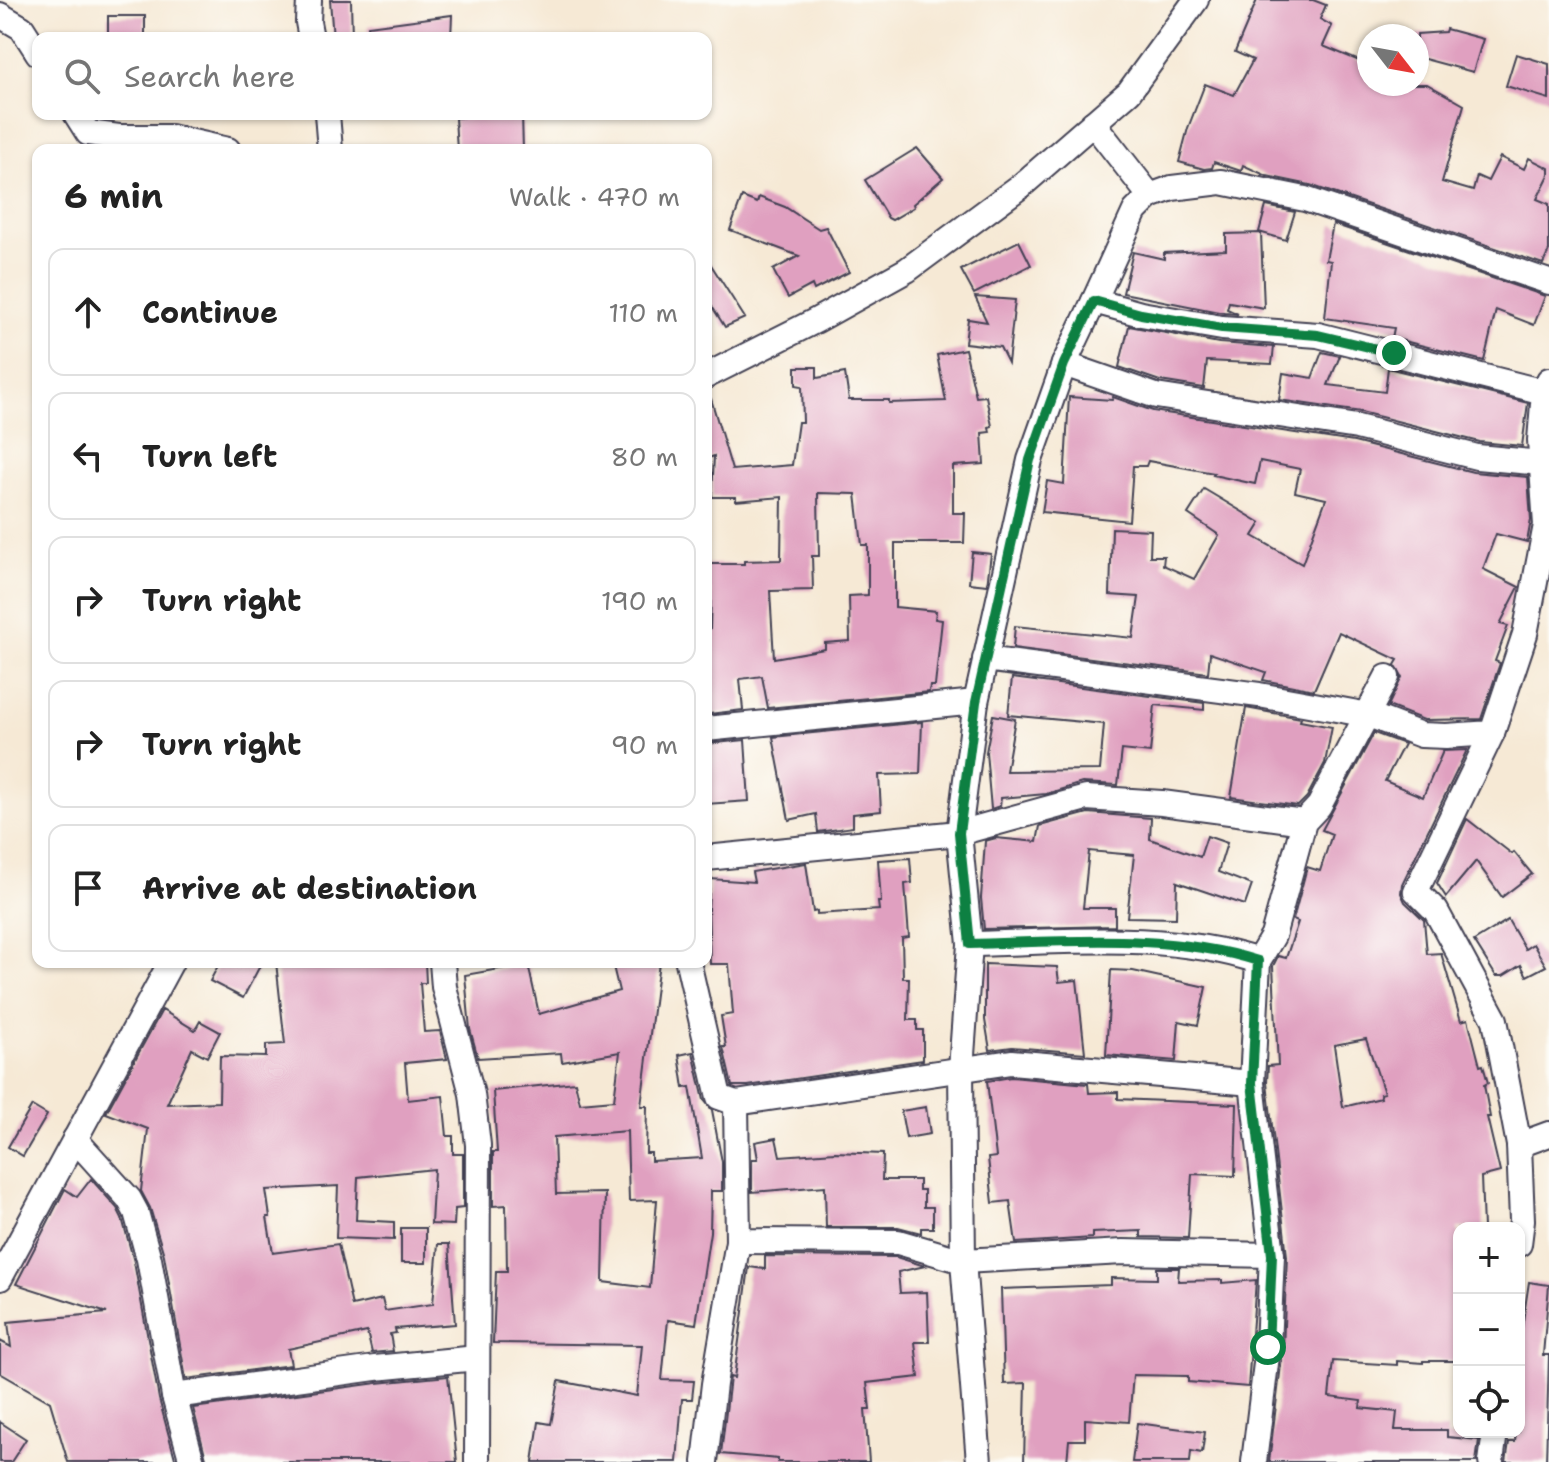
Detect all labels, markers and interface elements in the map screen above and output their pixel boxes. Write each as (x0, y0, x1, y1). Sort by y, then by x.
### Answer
north arrow (1357, 24, 1429, 96)
search box (32, 32, 712, 120)
icon: search (60, 54, 104, 98)
text: Search here (124, 56, 295, 97)
text: 6 min (64, 173, 163, 219)
text: Walk · 470 m (509, 179, 680, 214)
icon: ahead (66, 290, 110, 334)
text: Continue (142, 292, 278, 333)
text: 110 m (608, 295, 678, 330)
route end (1376, 335, 1412, 371)
icon: left (66, 434, 110, 478)
text: Turn left (142, 436, 277, 477)
text: 80 m (611, 439, 678, 474)
icon: right (66, 578, 110, 622)
text: Turn right (142, 580, 301, 621)
text: 190 m (601, 583, 678, 618)
icon: right (66, 722, 110, 766)
text: Turn right (142, 724, 301, 765)
text: 90 m (611, 727, 678, 762)
icon: arrive (66, 866, 110, 910)
text: Arrive at destination (142, 868, 477, 909)
map controls (1453, 1222, 1525, 1438)
button: + (1453, 1222, 1525, 1294)
button: − (1453, 1294, 1525, 1366)
route start (1250, 1329, 1286, 1365)
button: locate (1453, 1366, 1525, 1438)

